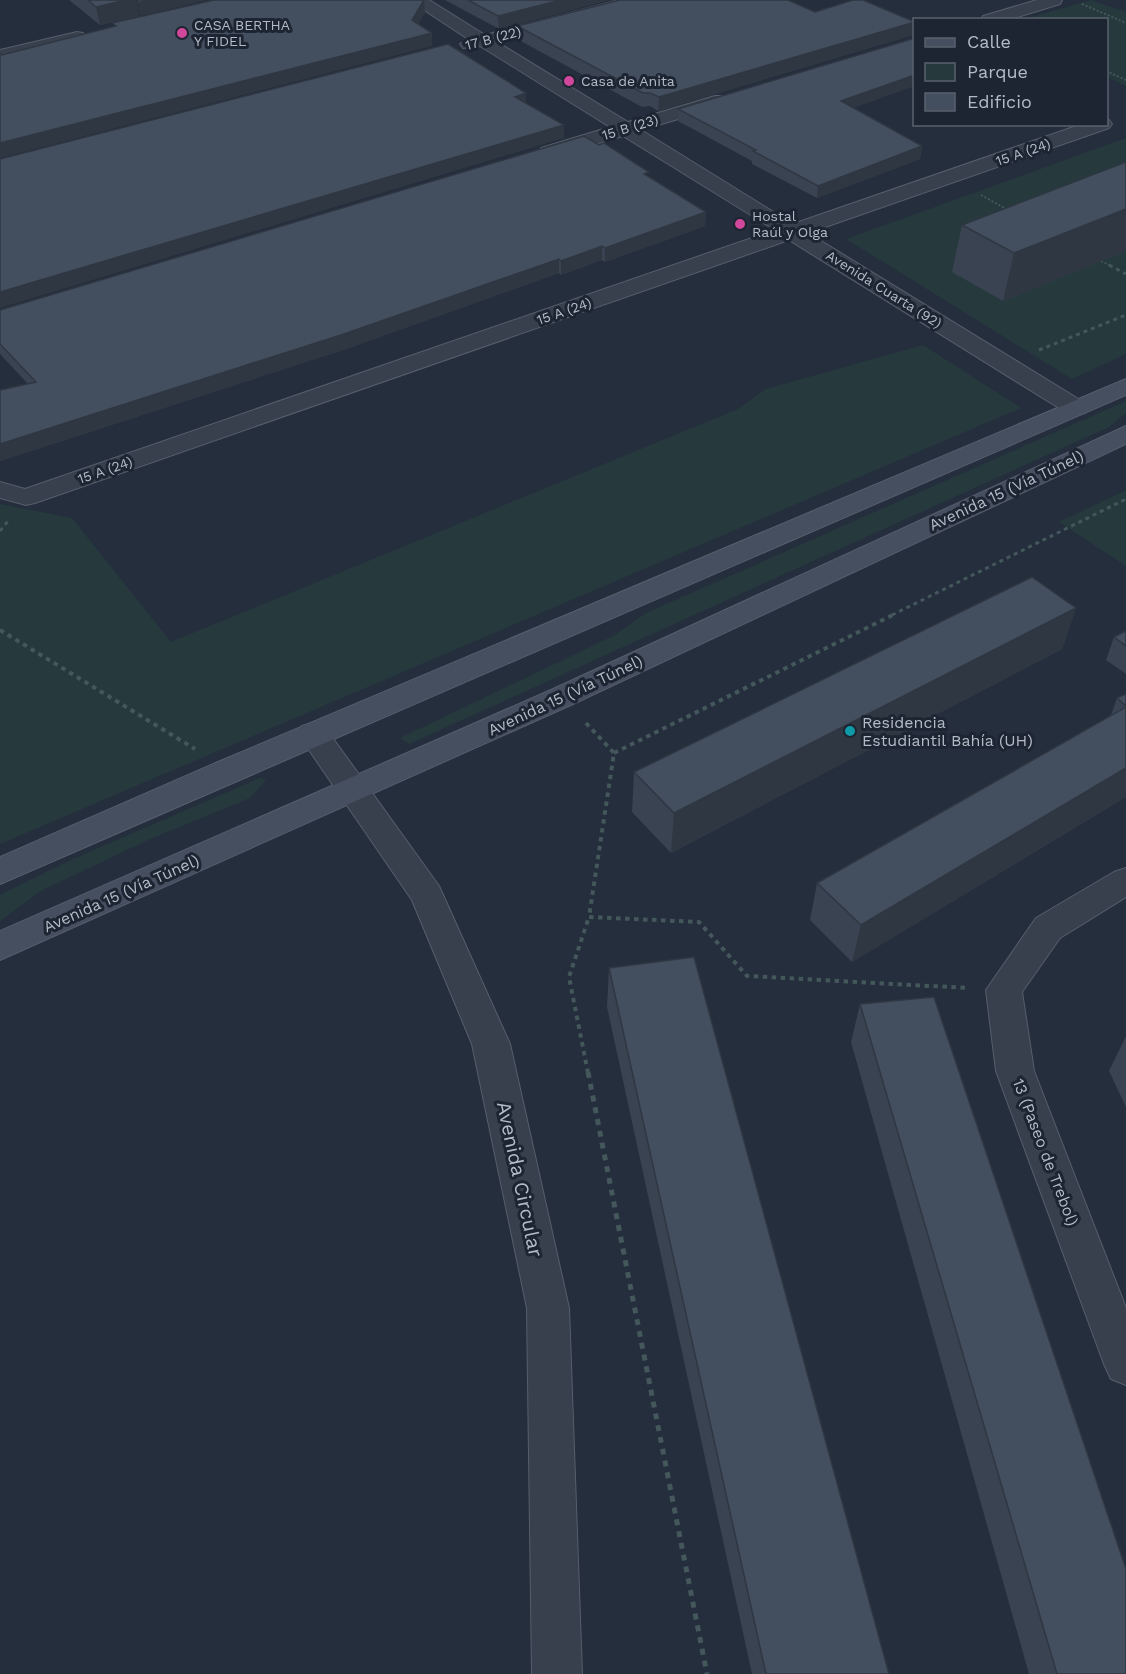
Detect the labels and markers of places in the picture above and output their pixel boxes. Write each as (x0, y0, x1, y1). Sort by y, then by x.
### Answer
place label: CASA BERTHA Y FIDEL (194, 17, 290, 49)
marker: CASA BERTHA Y FIDEL (175, 26, 189, 40)
place label: Casa de Anita (581, 73, 675, 89)
marker: Casa de Anita (562, 74, 576, 88)
place label: Hostal Raúl y Olga (752, 208, 828, 240)
marker: Hostal Raúl y Olga (733, 217, 747, 231)
place label: Residencia Estudiantil Bahía (UH) (862, 713, 1033, 750)
marker: Residencia Estudiantil Bahía (UH) (843, 724, 857, 738)

